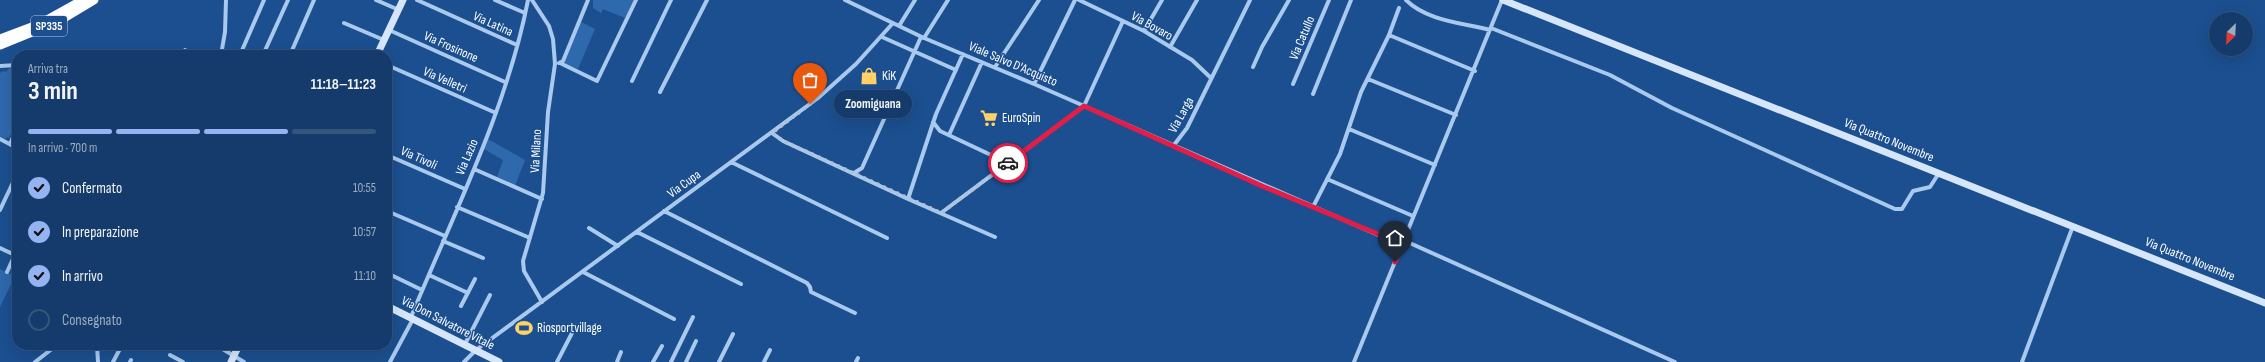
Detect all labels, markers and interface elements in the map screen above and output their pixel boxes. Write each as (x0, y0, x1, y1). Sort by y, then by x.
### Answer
street label: Via Latina (471, 8, 515, 40)
street label: Via Bovaro (1128, 8, 1176, 44)
north arrow (2209, 12, 2253, 56)
map controls (2209, 12, 2253, 56)
street label: Via Catullo (1286, 14, 1318, 62)
road number: SP335 (31, 16, 67, 36)
street label: Via Frosinone (421, 28, 481, 66)
street label: Viale Salvo D'Acquisto (966, 38, 1060, 90)
text: Arriva tra (28, 61, 68, 77)
street label: Via Velletri (421, 63, 469, 97)
pin (793, 63, 827, 104)
shop icon: KiK (859, 66, 879, 86)
place label: KiK (882, 68, 896, 84)
icon: bag (799, 69, 821, 91)
text: 11:18–11:23 (311, 75, 376, 94)
text: 3 min (28, 76, 78, 107)
callout: Zoomiguana (834, 90, 912, 118)
street label: Via Larga (1165, 94, 1197, 136)
text: Zoomiguana (845, 96, 901, 112)
supermarket icon: EuroSpin (979, 108, 999, 128)
place label: EuroSpin (1002, 110, 1041, 126)
street label: Via Quattro Novembre (1842, 115, 1936, 165)
street label: Via Milano (527, 129, 545, 173)
street label: Via Lazio (452, 137, 482, 177)
text: In arrivo · 700 m (28, 140, 97, 156)
street label: Via Tivoli (398, 143, 440, 173)
courier (988, 143, 1028, 183)
icon: car (997, 152, 1019, 174)
street label: Via Cupa (664, 167, 704, 201)
icon: check (28, 177, 50, 199)
text: Confermato (62, 179, 122, 198)
text: 10:55 (353, 180, 376, 196)
icon: check (28, 221, 50, 243)
pin (1378, 221, 1412, 262)
text: In preparazione (62, 223, 139, 242)
text: 10:57 (353, 224, 376, 240)
icon: home (1384, 227, 1406, 249)
street label: Via Quattro Novembre (2143, 234, 2237, 284)
icon: check (28, 265, 50, 287)
text: In arrivo (62, 267, 103, 286)
text: 11:10 (354, 268, 376, 284)
street label: Via Don Salvatore Vitale (399, 293, 497, 353)
text: Consegnato (62, 311, 122, 330)
sports icon: Riosportvillage (514, 318, 534, 338)
place label: Riosportvillage (537, 320, 602, 336)

